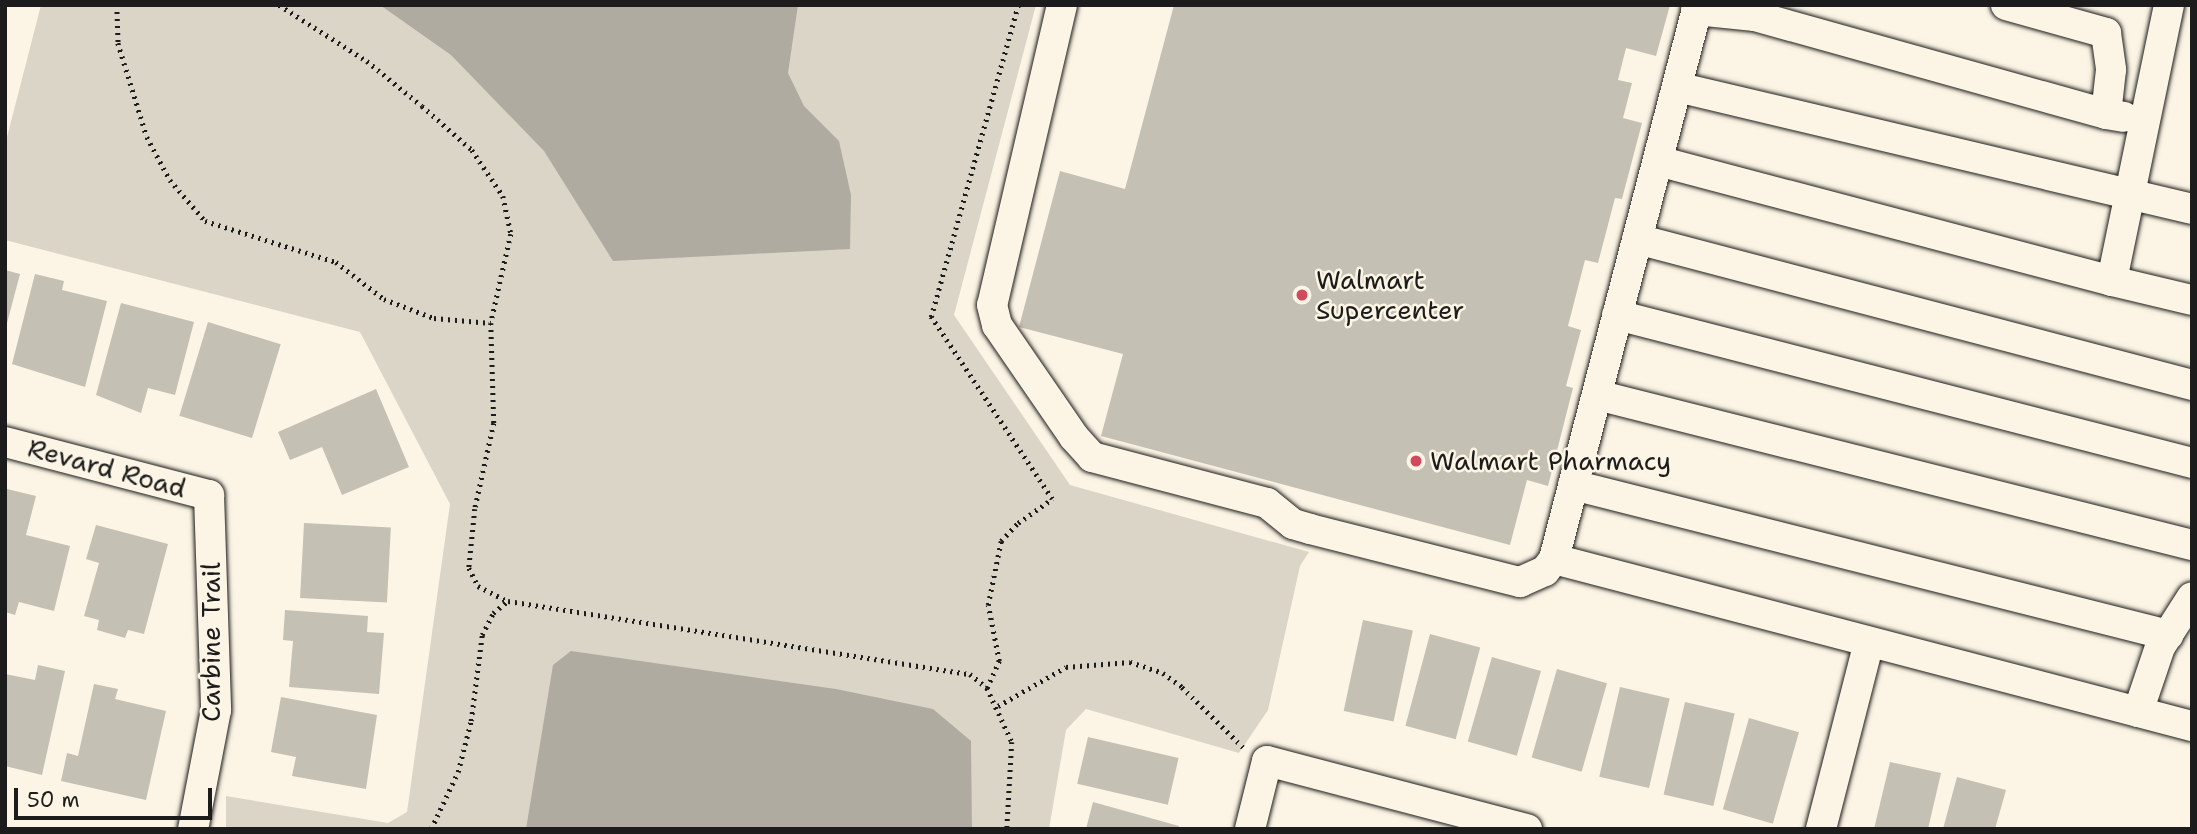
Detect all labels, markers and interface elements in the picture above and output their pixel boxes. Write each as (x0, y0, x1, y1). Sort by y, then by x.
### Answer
place label: Walmart Supercenter (1316, 264, 1464, 326)
marker: Walmart Supercenter (1294, 287, 1310, 303)
street label: Revard Road (24, 432, 190, 504)
place label: Walmart Pharmacy (1430, 445, 1671, 477)
marker: Walmart Pharmacy (1408, 453, 1424, 469)
street label: Carbine Trail (195, 562, 227, 722)
scale bar (18, 774, 215, 818)
text: 50 m (27, 786, 80, 814)

